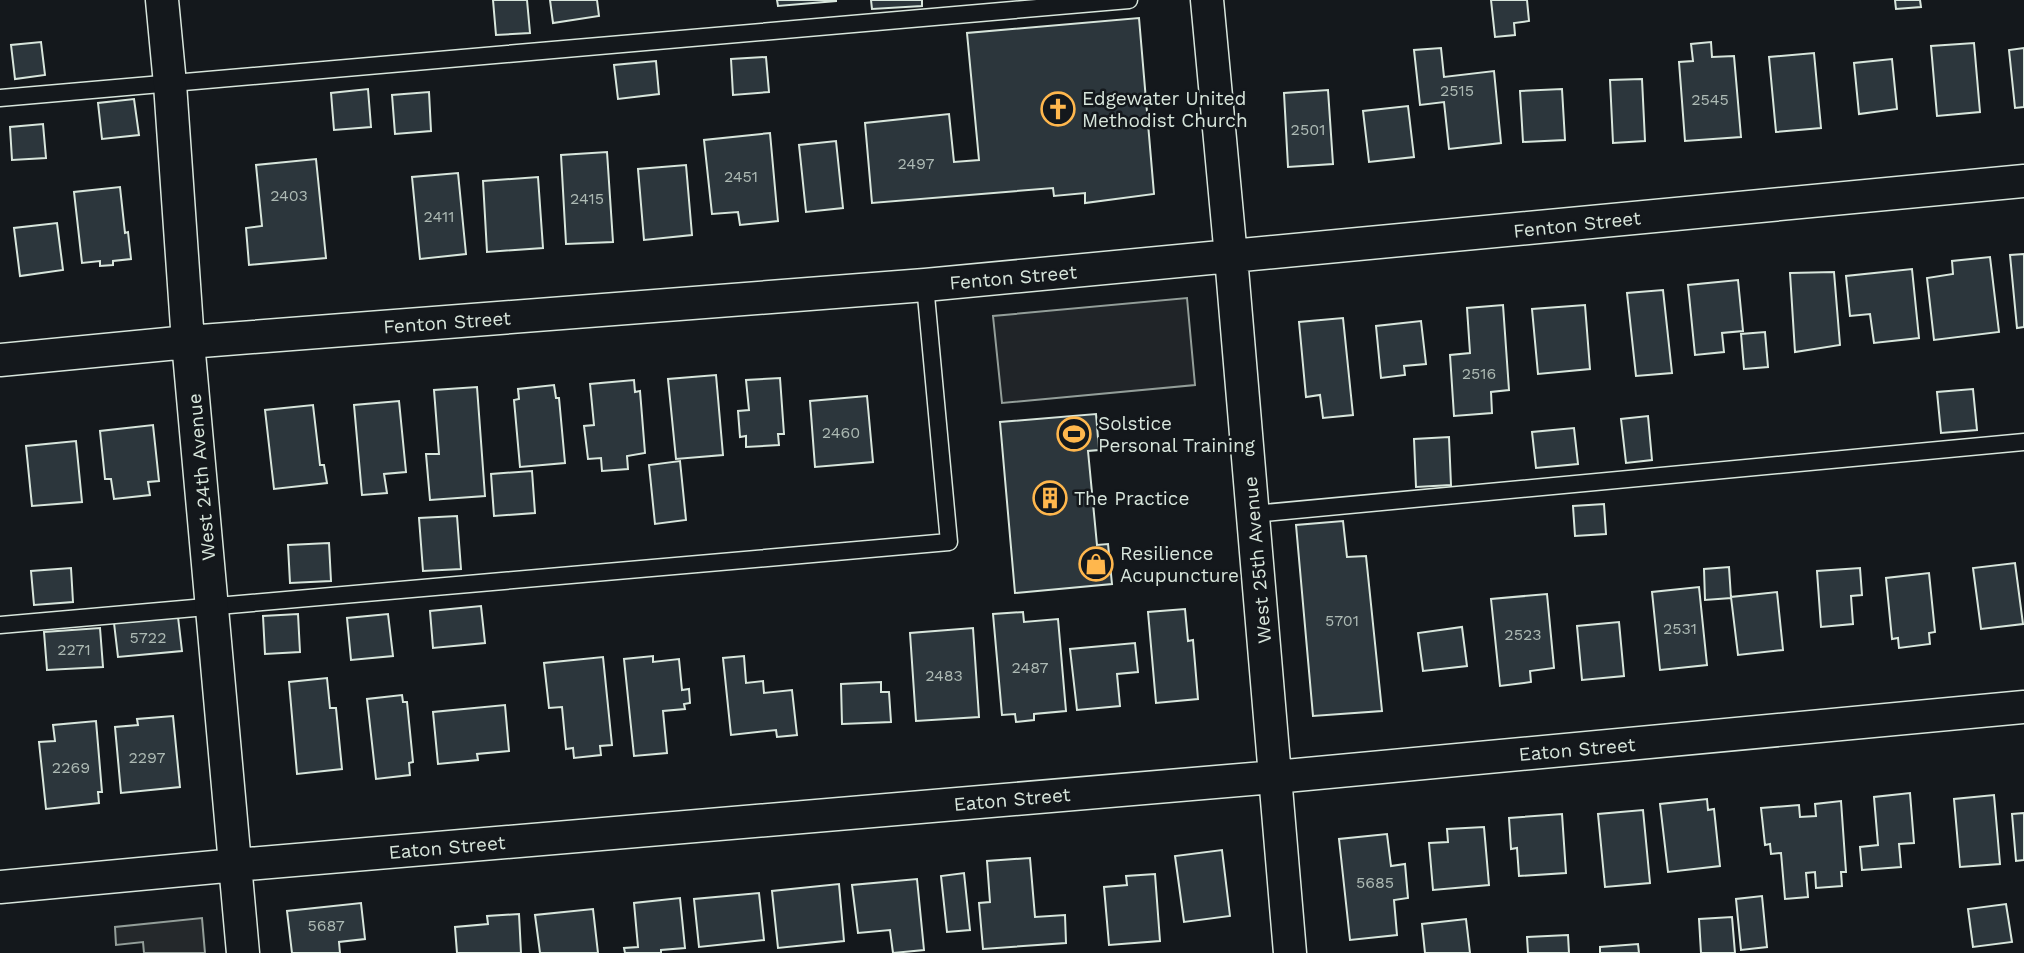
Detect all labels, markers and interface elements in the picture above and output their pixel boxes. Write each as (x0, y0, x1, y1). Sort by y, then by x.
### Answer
house number: 2515 (1440, 81, 1474, 100)
place label: Edgewater United Methodist Church (1082, 87, 1248, 132)
church icon: Edgewater United Methodist Church (1039, 90, 1077, 128)
house number: 2545 (1691, 90, 1729, 109)
house number: 2501 (1291, 120, 1325, 139)
house number: 2497 (897, 154, 935, 173)
house number: 2451 (724, 167, 758, 186)
house number: 2403 (270, 186, 308, 205)
house number: 2415 (570, 189, 604, 208)
street label: Fenton Street (1512, 206, 1642, 243)
house number: 2411 (424, 207, 454, 226)
street label: Fenton Street (948, 260, 1078, 295)
street label: Fenton Street (382, 307, 512, 338)
house number: 2516 (1462, 364, 1496, 383)
street label: West 24th Avenue (183, 392, 220, 562)
place label: Solstice Personal Training (1098, 412, 1256, 457)
sports icon: Solstice Personal Training (1055, 415, 1093, 453)
house number: 2460 (822, 423, 860, 442)
street label: West 25th Avenue (1239, 475, 1276, 645)
building icon: The Practice (1031, 479, 1069, 517)
place label: The Practice (1074, 487, 1189, 510)
place label: Resilience Acupuncture (1120, 542, 1239, 587)
shop icon: Resilience Acupuncture (1077, 545, 1115, 583)
house number: 5701 (1325, 611, 1359, 630)
house number: 2531 (1663, 619, 1697, 638)
house number: 2523 (1504, 625, 1542, 644)
house number: 5722 (130, 628, 166, 647)
house number: 2271 (57, 640, 91, 659)
house number: 2487 (1012, 658, 1048, 677)
house number: 2483 (925, 666, 963, 685)
street label: Eaton Street (1518, 733, 1637, 766)
house number: 2297 (128, 748, 166, 767)
house number: 2269 (52, 758, 90, 777)
street label: Eaton Street (953, 783, 1072, 816)
street label: Eaton Street (388, 831, 507, 864)
house number: 5685 (1356, 873, 1394, 892)
house number: 5687 (307, 916, 345, 935)

